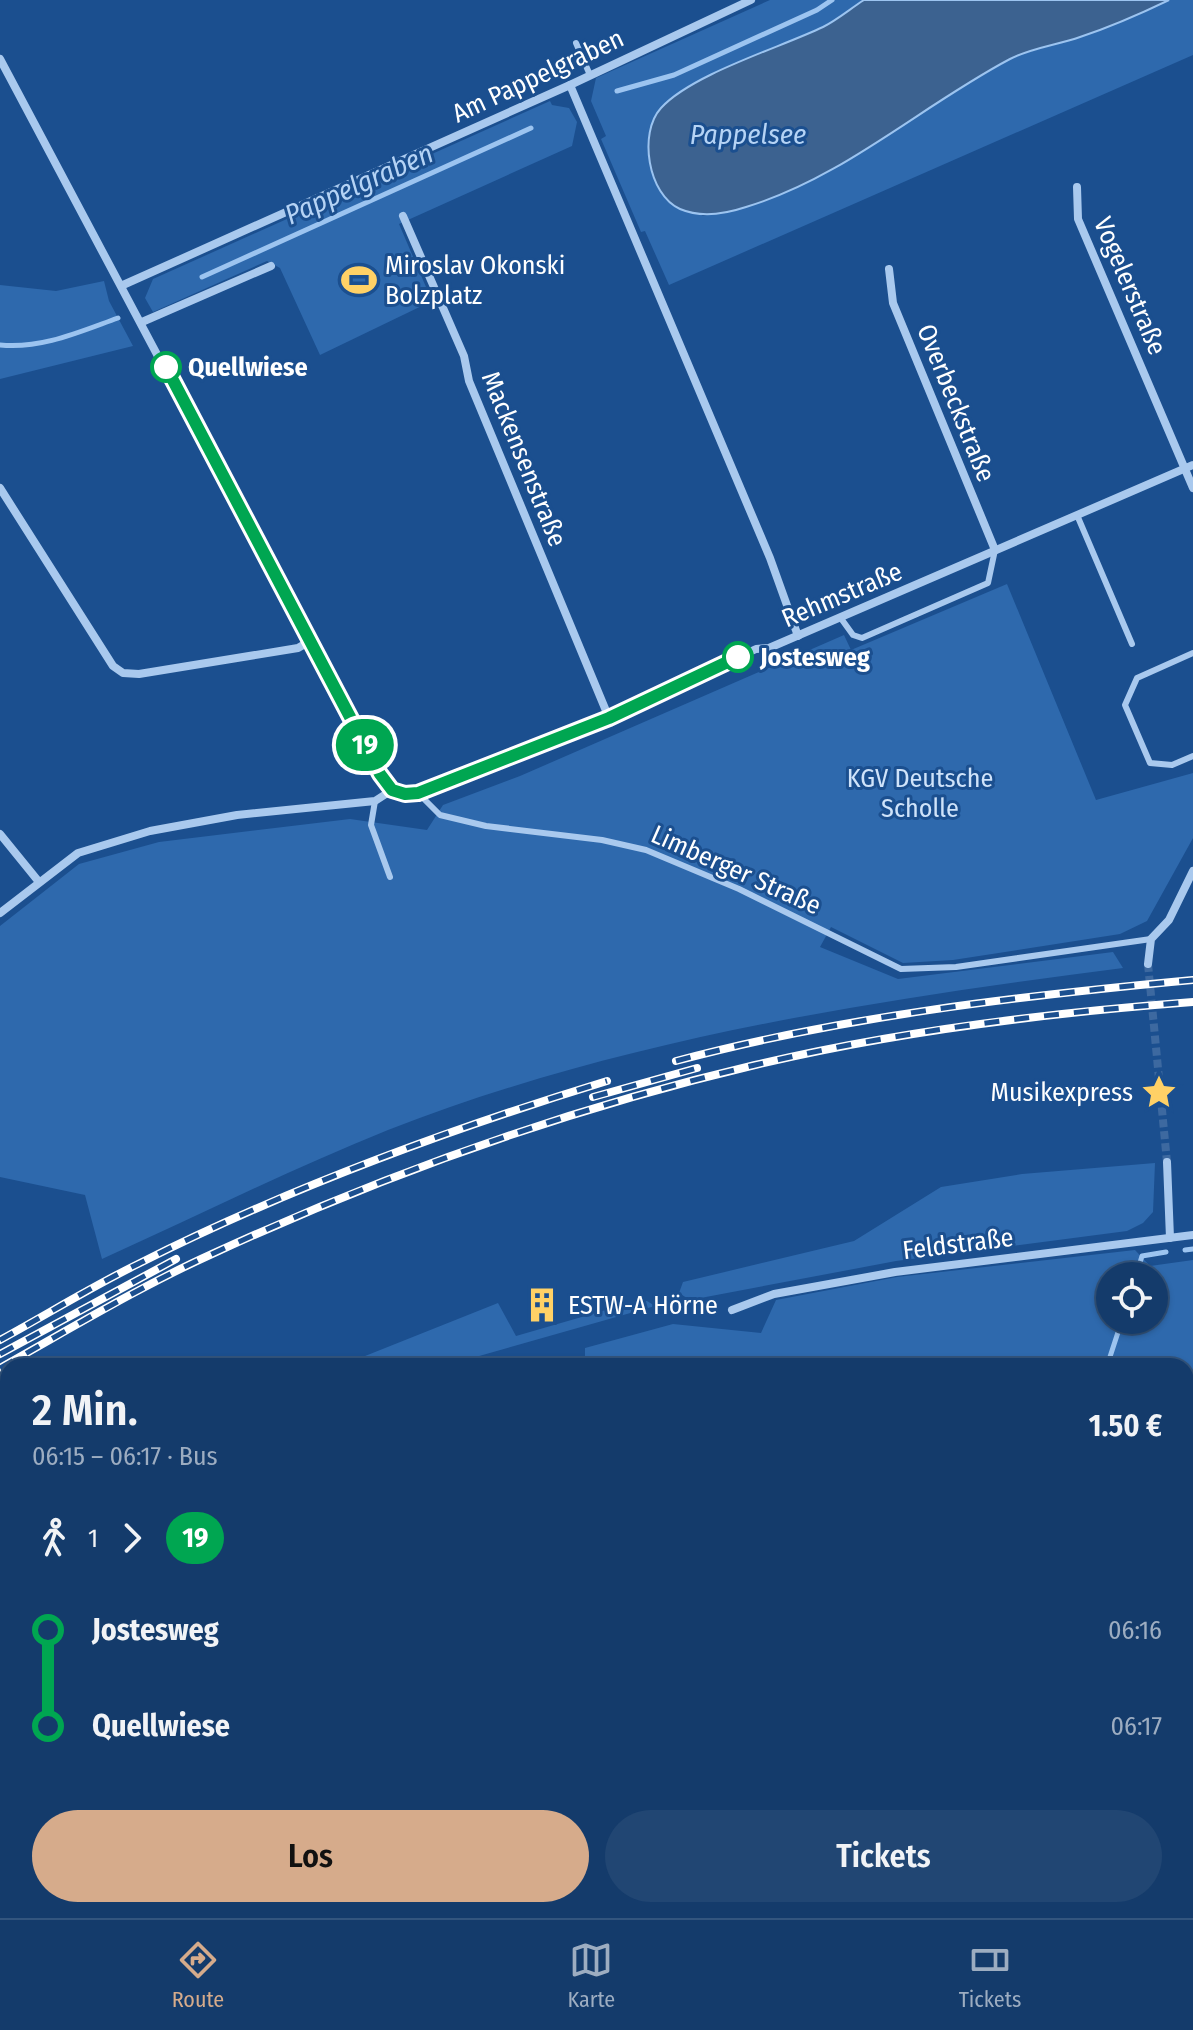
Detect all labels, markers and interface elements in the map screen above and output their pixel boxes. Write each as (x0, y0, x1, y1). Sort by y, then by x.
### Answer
street label: Am Pappelgraben (447, 23, 629, 129)
water label: Pappelsee (690, 118, 806, 151)
water label: Pappelgraben (280, 137, 438, 231)
street label: Vogelerstraße (1087, 212, 1173, 360)
place label: Miroslav Okonski Bolzplatz (385, 250, 565, 311)
sports icon: Miroslav Okonski Bolzplatz (340, 261, 378, 299)
street label: Overbeckstraße (910, 320, 1002, 486)
marker: Quellwiese (151, 352, 181, 382)
place label: Quellwiese (188, 352, 308, 383)
street label: Mackensenstraße (475, 367, 573, 551)
street label: Rehmstraße (777, 556, 907, 634)
marker: Jostesweg (723, 642, 753, 672)
place label: Jostesweg (759, 642, 870, 673)
line badge: 19 (329, 719, 401, 771)
text: 19 (352, 728, 378, 761)
park label: KGV Deutsche Scholle (847, 763, 993, 824)
street label: Limberger Straße (646, 819, 826, 921)
place icon: Musikexpress (1140, 1073, 1178, 1111)
place label: Musikexpress (990, 1077, 1133, 1108)
street label: Feldstraße (901, 1222, 1015, 1266)
map controls (1096, 1262, 1168, 1334)
button: locate (1096, 1262, 1168, 1334)
building icon: ESTW-A Hörne (523, 1286, 561, 1324)
place label: ESTW-A Hörne (568, 1290, 718, 1321)
text: 2 Min. (32, 1384, 138, 1437)
text: 1.50 € (1089, 1408, 1162, 1444)
text: 06:15 – 06:17 · Bus (32, 1441, 218, 1472)
icon: walk (32, 1516, 76, 1560)
icon: forward (110, 1516, 154, 1560)
text: 19 (182, 1521, 208, 1554)
text: 1 (88, 1523, 98, 1554)
text: Jostesweg (92, 1612, 219, 1648)
text: 06:16 (1108, 1615, 1162, 1646)
text: Quellwiese (92, 1708, 230, 1744)
text: 06:17 (1110, 1711, 1162, 1742)
button: Los (32, 1810, 589, 1902)
button: Tickets (605, 1810, 1162, 1902)
tab: Route (172, 1938, 224, 2013)
tab: Karte (568, 1938, 615, 2013)
tab: Tickets (959, 1938, 1021, 2013)

